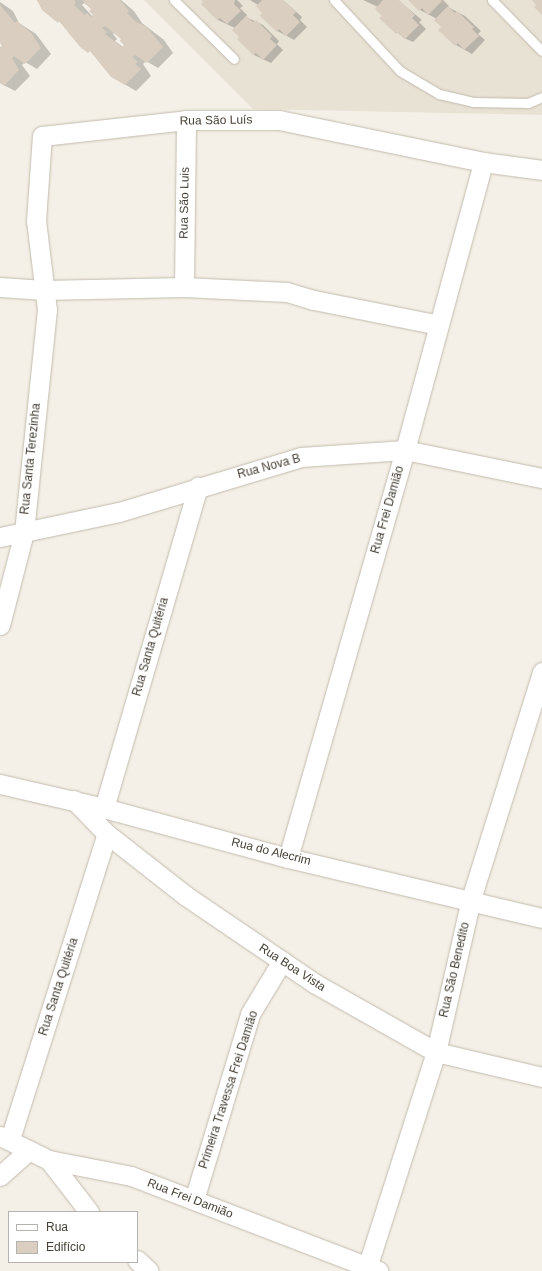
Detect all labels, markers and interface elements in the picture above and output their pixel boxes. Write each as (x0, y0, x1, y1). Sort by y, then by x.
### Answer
street label: Rua São Luís (180, 113, 252, 129)
street label: Rua São Luis (177, 167, 193, 239)
street label: Rua Santa Terezinha (18, 403, 44, 515)
street label: Rua Nova B (236, 452, 302, 482)
street label: Rua Frei Damião (369, 464, 407, 556)
street label: Rua Santa Quitéria (130, 596, 172, 698)
street label: Rua do Alecrim (229, 835, 313, 869)
street label: Rua São Benedito (437, 921, 473, 1019)
street label: Rua Santa Quitéria (36, 936, 82, 1038)
street label: Rua Boa Vista (256, 941, 328, 995)
street label: Primeira Travessa Frei Damião (197, 1009, 261, 1171)
street label: Rua Frei Damião (145, 1176, 235, 1222)
legend (8, 1211, 138, 1263)
text: Rua (46, 1220, 68, 1234)
text: Edifício (46, 1240, 85, 1254)

